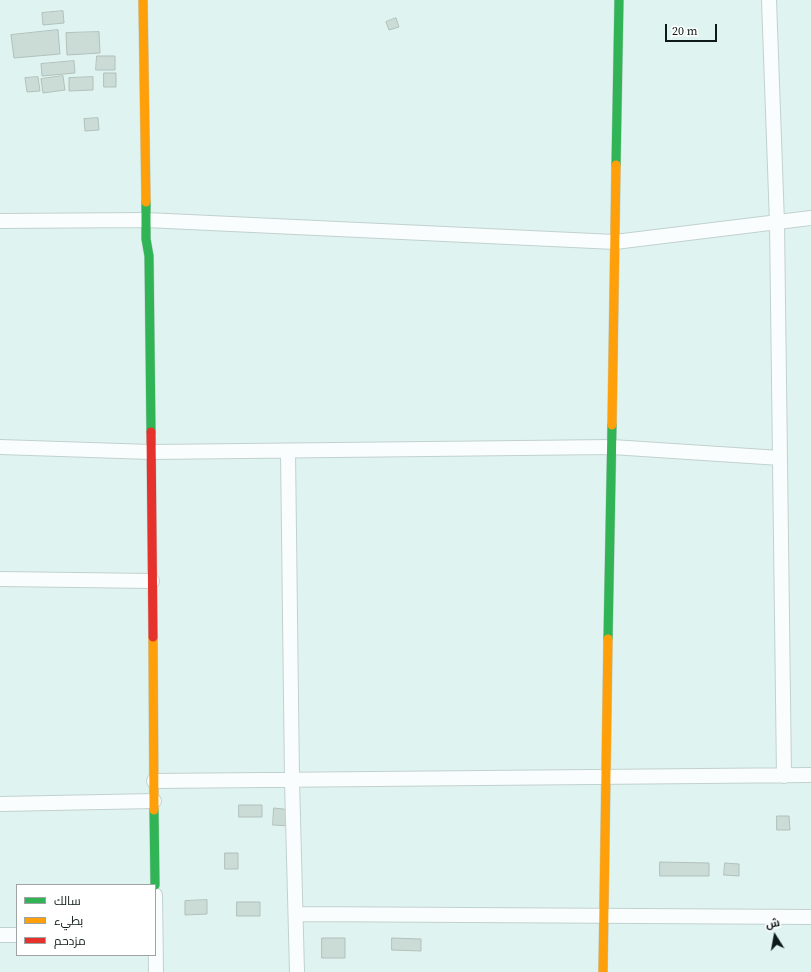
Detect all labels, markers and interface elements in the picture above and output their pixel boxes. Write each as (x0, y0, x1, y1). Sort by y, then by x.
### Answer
scale bar (667, 16, 719, 42)
text: 20 m (672, 23, 698, 39)
legend (16, 884, 156, 956)
text: سالك (54, 893, 81, 909)
text: بطيء (54, 913, 83, 929)
text: ش (764, 915, 781, 932)
north arrow (755, 916, 795, 956)
text: مزدحم (54, 933, 86, 949)

